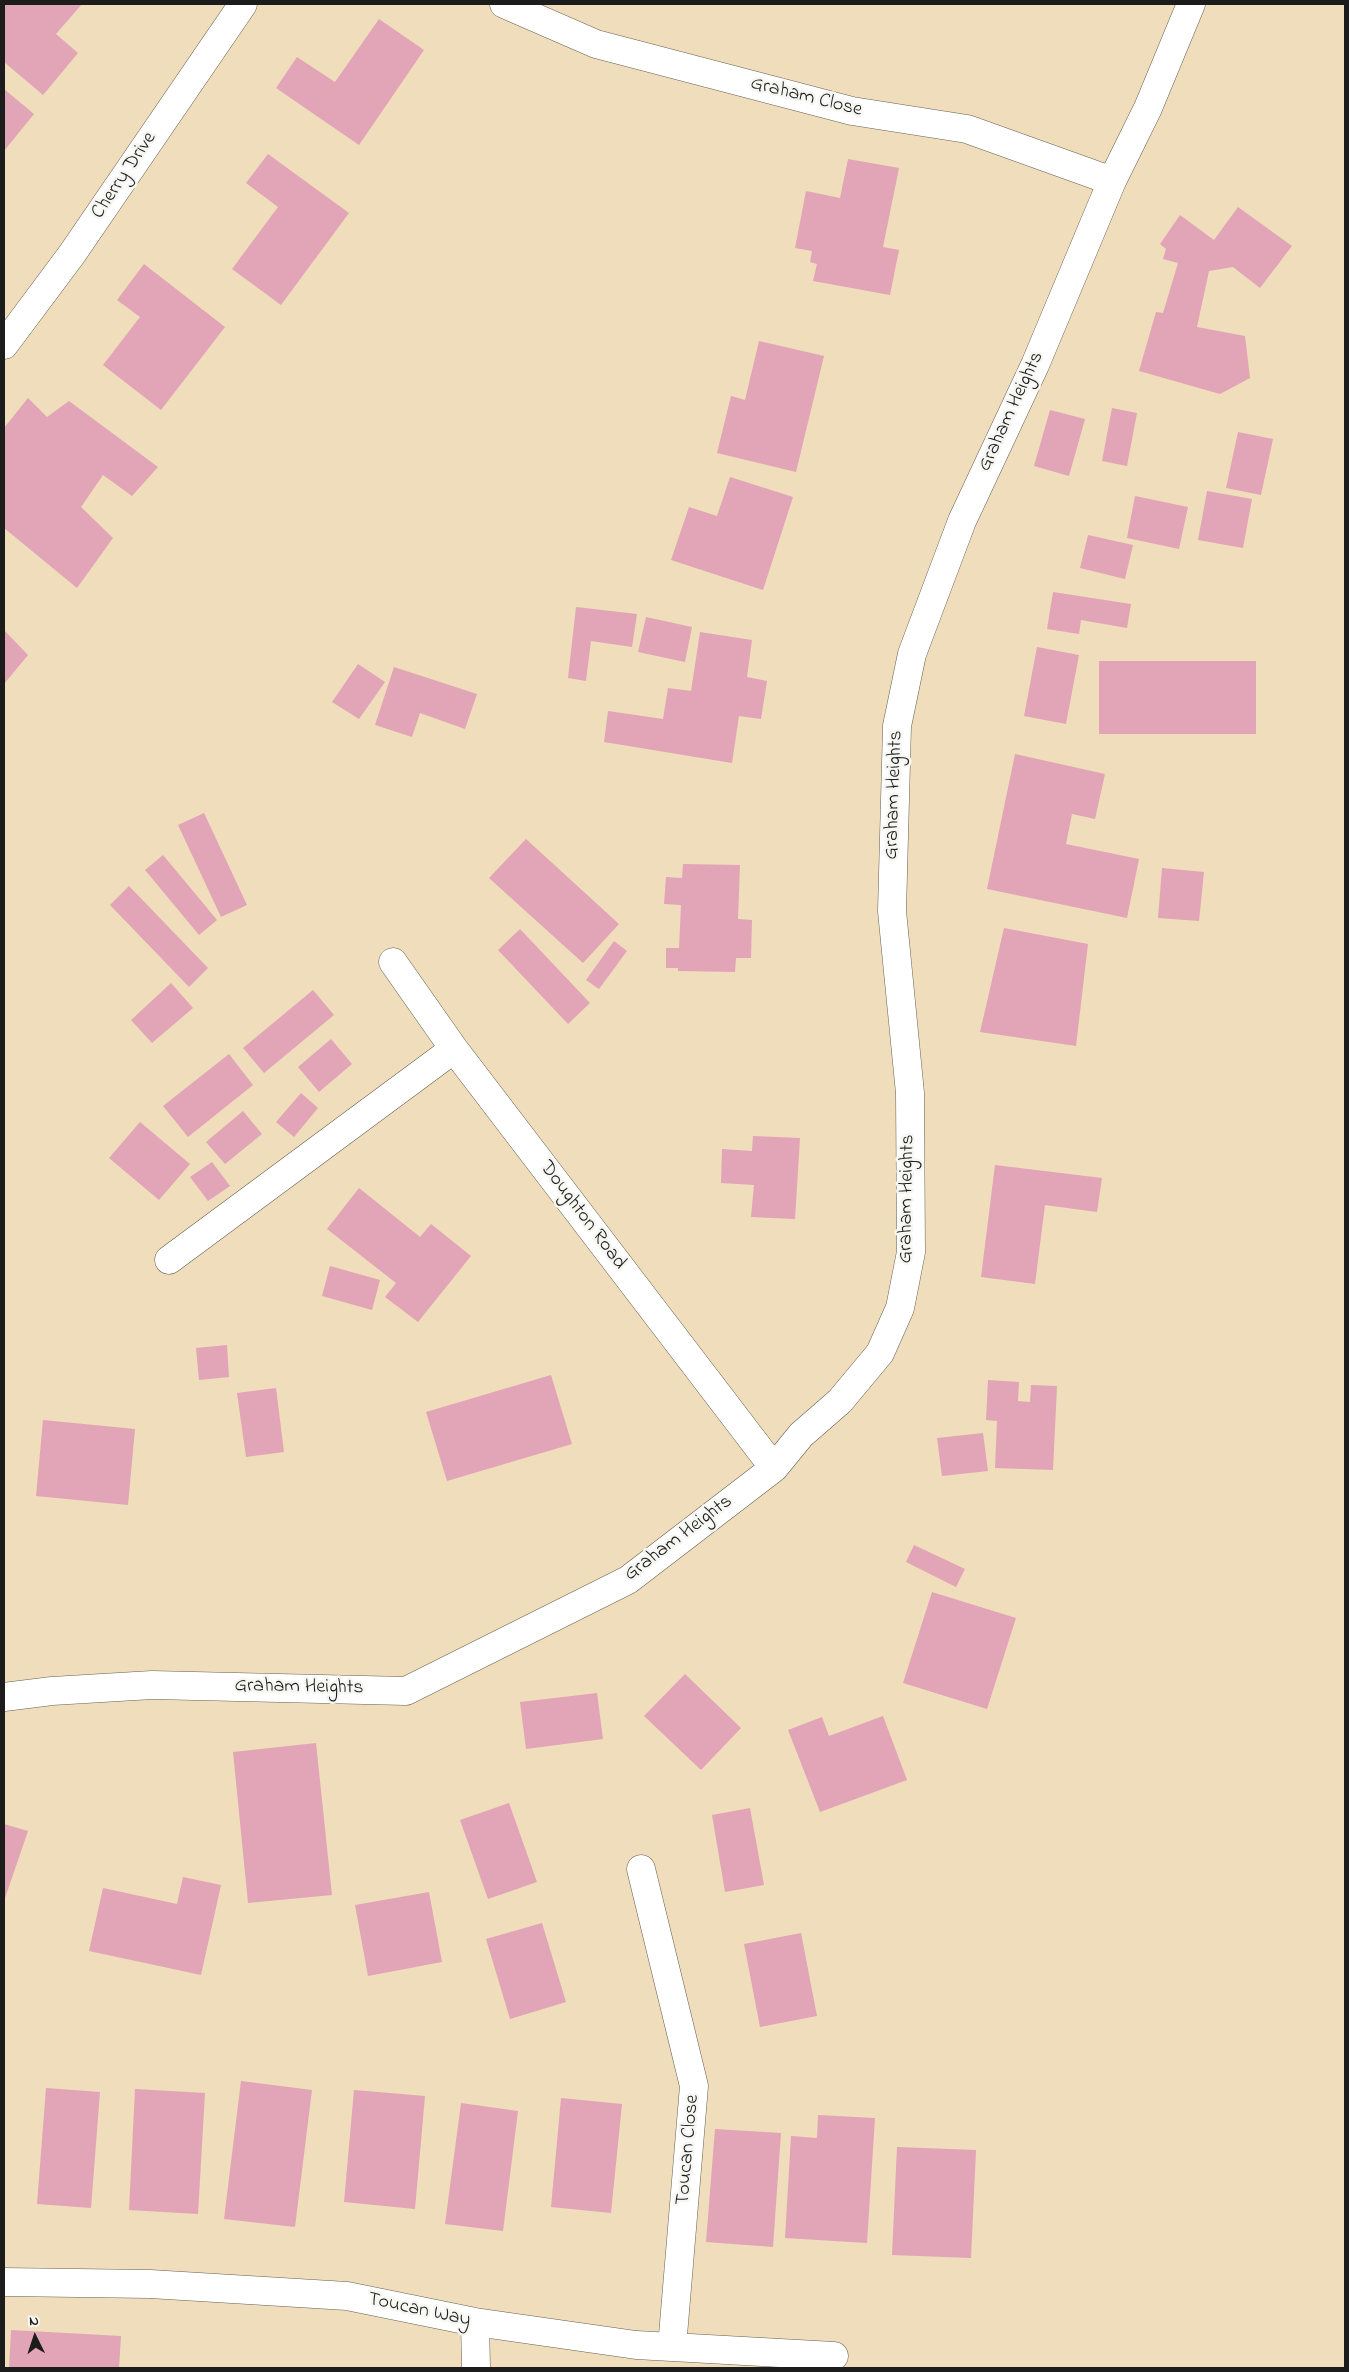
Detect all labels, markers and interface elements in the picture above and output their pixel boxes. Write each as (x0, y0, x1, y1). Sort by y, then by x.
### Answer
street label: Graham Close (748, 73, 864, 123)
street label: Cherry Drive (87, 128, 163, 224)
street label: Graham Heights (974, 348, 1050, 476)
street label: Graham Heights (881, 730, 909, 860)
street label: Graham Heights (895, 1134, 921, 1264)
street label: Doughton Road (533, 1157, 631, 1275)
street label: Graham Heights (620, 1491, 738, 1587)
street label: Graham Heights (234, 1675, 364, 1701)
street label: Toucan Close (672, 2094, 706, 2206)
street label: Toucan Way (365, 2288, 473, 2334)
text: N (28, 2311, 39, 2332)
north arrow (10, 2312, 60, 2362)

